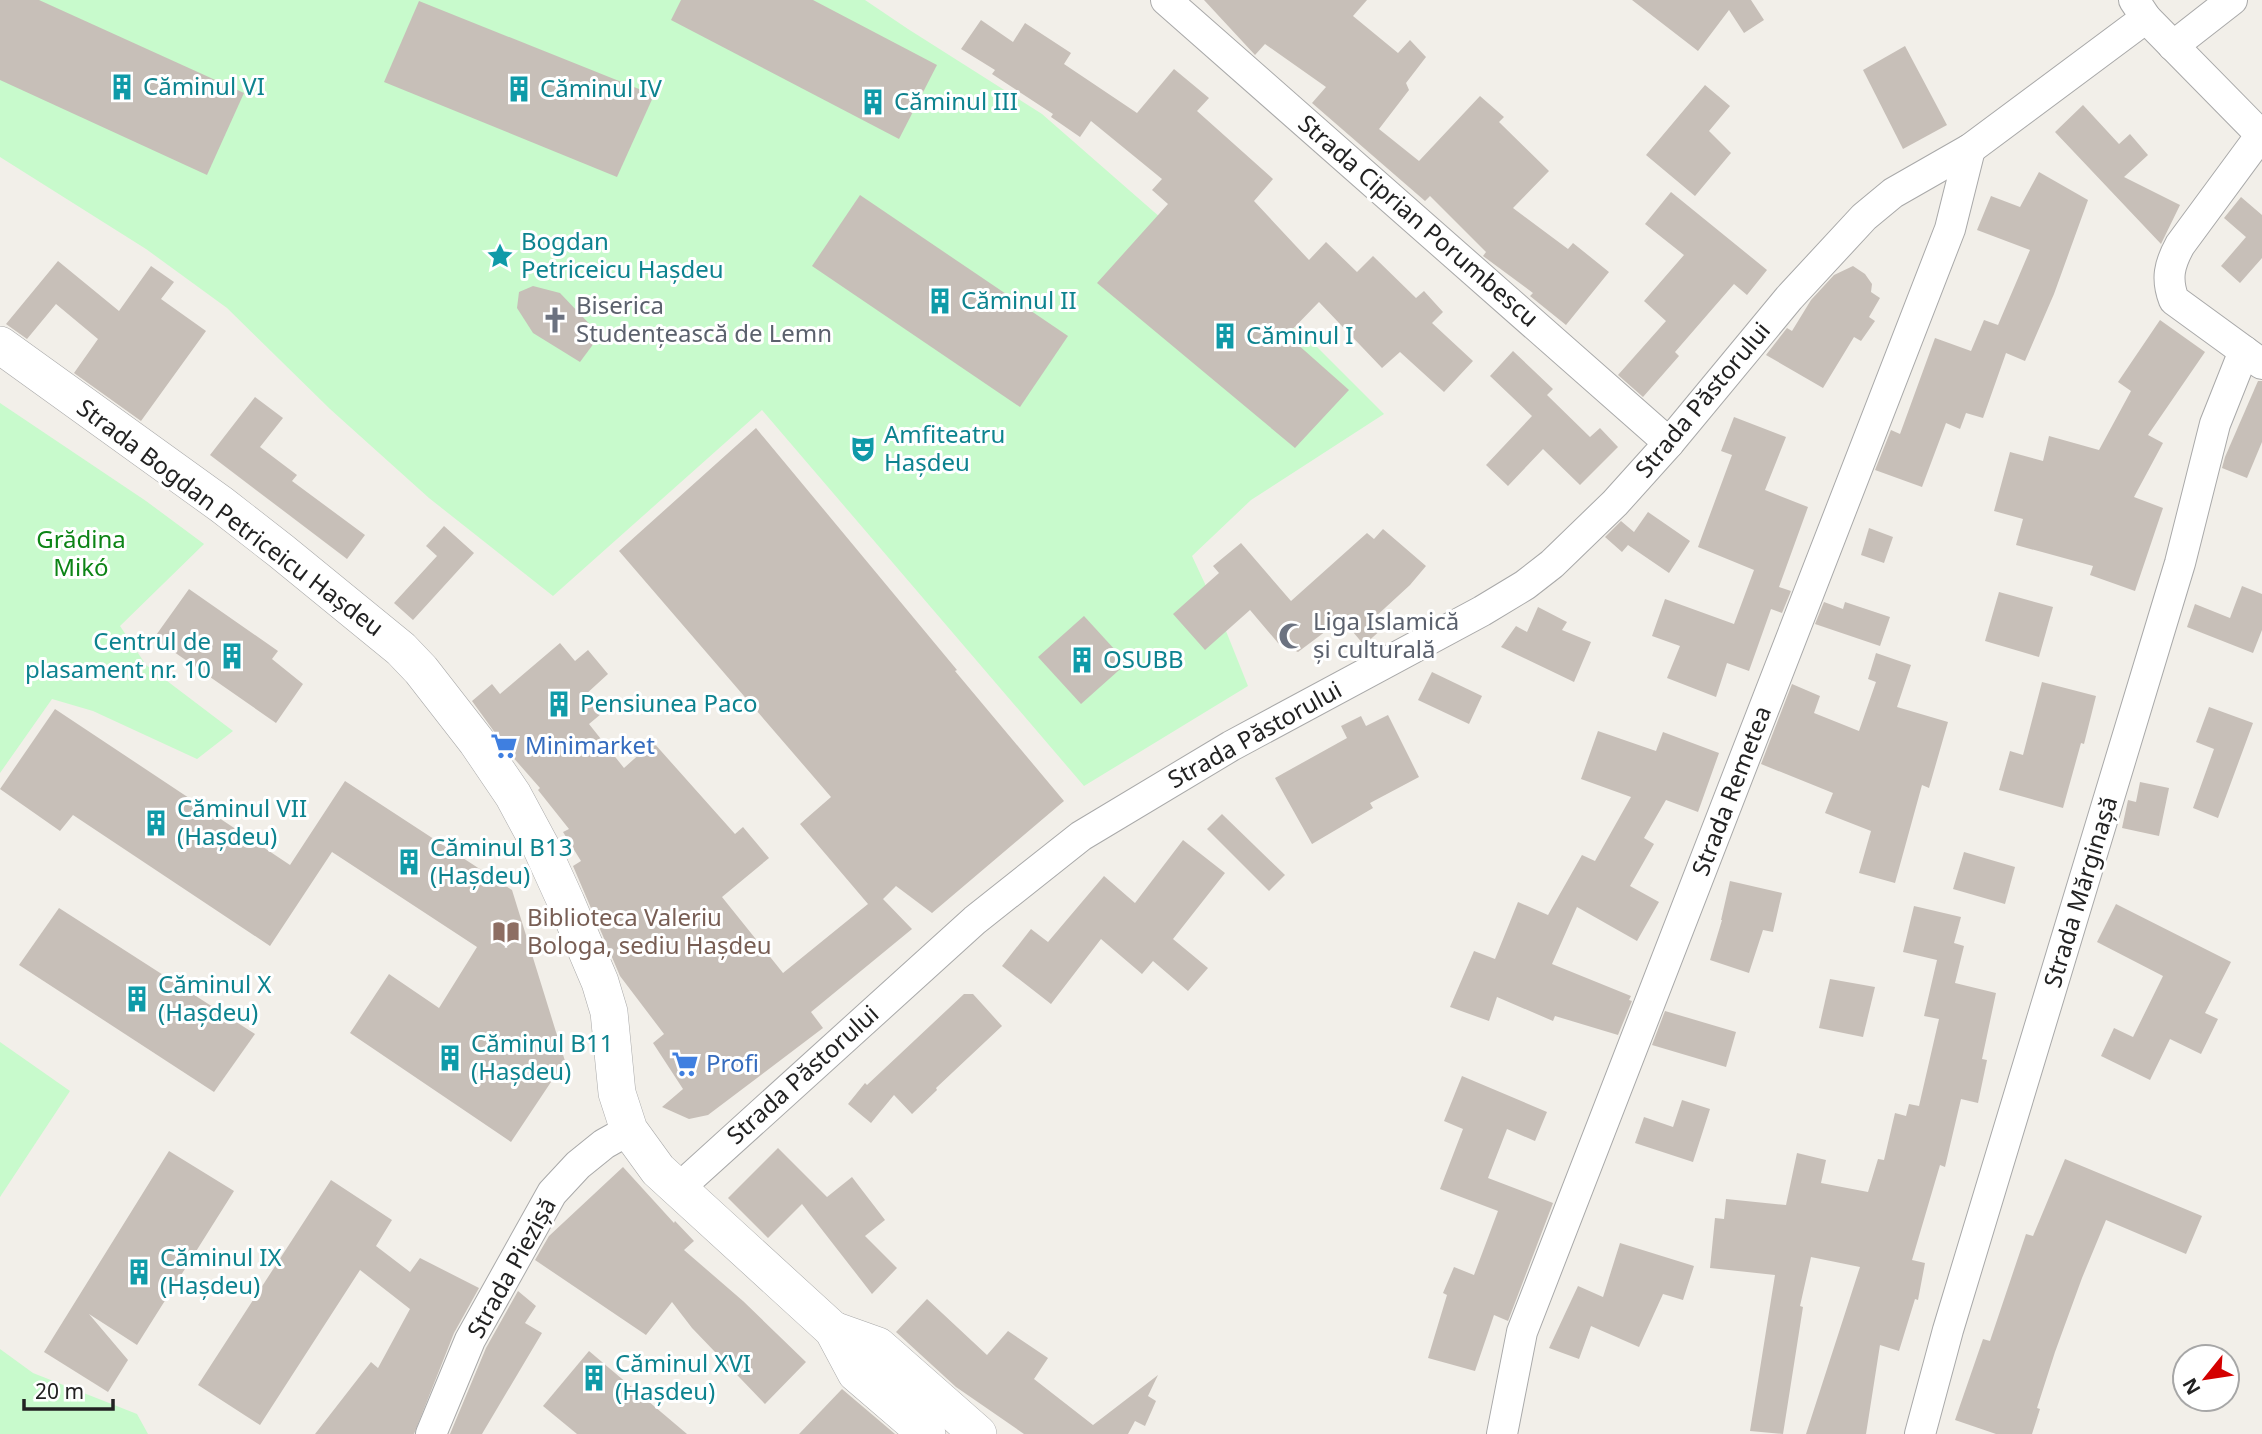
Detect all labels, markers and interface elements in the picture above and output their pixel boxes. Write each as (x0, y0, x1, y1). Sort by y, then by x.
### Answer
place label: Căminul VI (143, 69, 265, 102)
place label: Căminul IV (540, 71, 662, 104)
building icon: Căminul VI (107, 72, 137, 102)
building icon: Căminul IV (504, 74, 534, 104)
place label: Căminul III (894, 84, 1018, 117)
building icon: Căminul III (858, 87, 888, 117)
street label: Strada Ciprian Porumbescu (1292, 106, 1546, 333)
place label: Bogdan Petriceicu Hașdeu (521, 224, 724, 285)
place icon: Bogdan Petriceicu Hașdeu (485, 241, 515, 271)
place label: Căminul II (961, 283, 1077, 316)
building icon: Căminul II (925, 286, 955, 316)
place label: Biserica Studențească de Lemn (576, 288, 832, 349)
church icon: Biserica Studențească de Lemn (540, 305, 570, 335)
street label: Strada Păstorului (1627, 314, 1777, 484)
place label: Căminul I (1246, 318, 1354, 351)
building icon: Căminul I (1210, 321, 1240, 351)
street label: Strada Bogdan Petriceicu Hașdeu (71, 391, 391, 643)
place label: Amfiteatru Hașdeu (884, 417, 1005, 478)
theatre icon: Amfiteatru Hașdeu (848, 434, 878, 464)
park label: Grădina Mikó (36, 522, 126, 583)
place label: Liga Islamică și culturală (1313, 604, 1459, 665)
mosque icon: Liga Islamică și culturală (1277, 621, 1307, 651)
place label: Centrul de plasament nr. 10 (25, 624, 211, 685)
building icon: Centrul de plasament nr. 10 (217, 641, 247, 671)
place label: OSUBB (1103, 642, 1184, 675)
building icon: OSUBB (1067, 645, 1097, 675)
street label: Strada Păstorului (1162, 672, 1347, 795)
place label: Pensiunea Paco (580, 686, 758, 719)
building icon: Pensiunea Paco (544, 689, 574, 719)
street label: Strada Remetea (1683, 701, 1778, 880)
place label: Minimarket (525, 728, 655, 761)
supermarket icon: Minimarket (489, 731, 519, 761)
place label: Căminul VII (Hașdeu) (177, 791, 307, 852)
street label: Strada Mărginașă (2035, 792, 2124, 991)
building icon: Căminul VII (Hașdeu) (141, 808, 171, 838)
place label: Căminul B13 (Hașdeu) (430, 830, 572, 891)
building icon: Căminul B13 (Hașdeu) (394, 847, 424, 877)
place label: Biblioteca Valeriu Bologa, sediu Hașdeu (527, 900, 772, 961)
library icon: Biblioteca Valeriu Bologa, sediu Hașdeu (491, 917, 521, 947)
place label: Căminul X (Hașdeu) (158, 967, 271, 1028)
building icon: Căminul X (Hașdeu) (122, 984, 152, 1014)
street label: Strada Păstorului (719, 997, 885, 1151)
place label: Căminul B11 (Hașdeu) (471, 1026, 613, 1087)
building icon: Căminul B11 (Hașdeu) (435, 1043, 465, 1073)
place label: Profi (706, 1046, 759, 1079)
supermarket icon: Profi (670, 1049, 700, 1079)
street label: Strada Piezișă (459, 1191, 563, 1343)
place label: Căminul IX (Hașdeu) (160, 1240, 282, 1301)
building icon: Căminul IX (Hașdeu) (124, 1257, 154, 1287)
north arrow (2171, 1343, 2241, 1413)
place label: Căminul XVI (Hașdeu) (615, 1346, 751, 1407)
building icon: Căminul XVI (Hașdeu) (579, 1363, 609, 1393)
scale bar (24, 1368, 114, 1412)
text: N (2176, 1373, 2206, 1400)
text: 20 m (35, 1377, 84, 1405)

